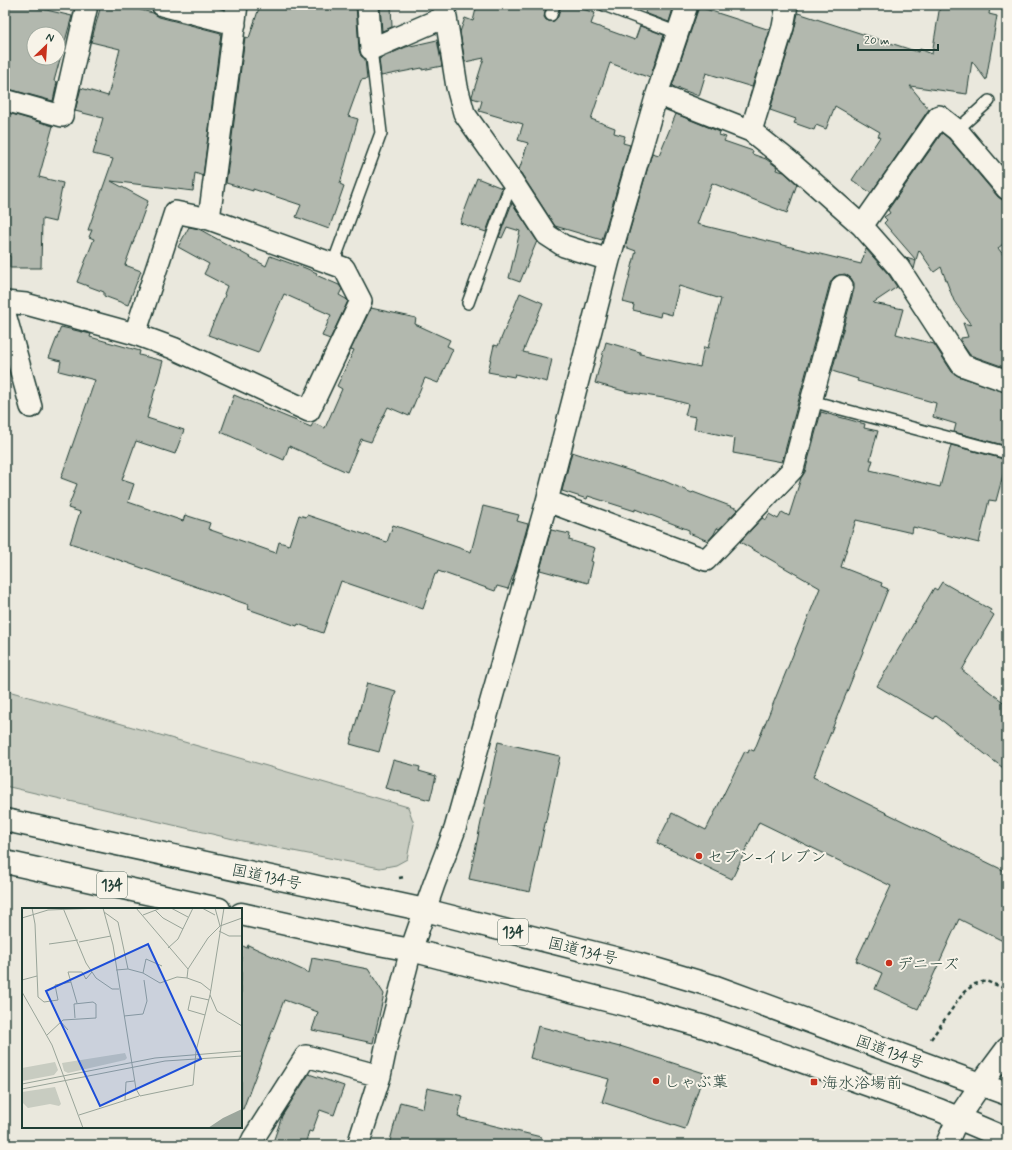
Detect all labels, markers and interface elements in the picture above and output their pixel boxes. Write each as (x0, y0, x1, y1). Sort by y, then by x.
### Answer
north arrow (26, 26, 66, 66)
scale bar (858, 26, 938, 52)
text: N (44, 30, 56, 46)
text: 20 m (864, 33, 890, 49)
place label: セブン-イレブン (707, 847, 826, 868)
marker: セブン-イレブン (694, 851, 704, 861)
street label: 国道134号 (230, 860, 304, 895)
road number: 134 (97, 872, 127, 898)
inset map (22, 908, 242, 1128)
road number: 134 (498, 919, 528, 945)
street label: 国道134号 (545, 933, 620, 970)
place label: デニーズ (897, 954, 959, 975)
marker: デニーズ (884, 958, 894, 968)
street label: 国道134号 (852, 1030, 927, 1074)
place label: しゃぶ葉 (664, 1072, 728, 1093)
place label: 海水浴場前 (822, 1073, 902, 1094)
marker: しゃぶ葉 (651, 1076, 661, 1086)
marker: 海水浴場前 (809, 1077, 819, 1087)

